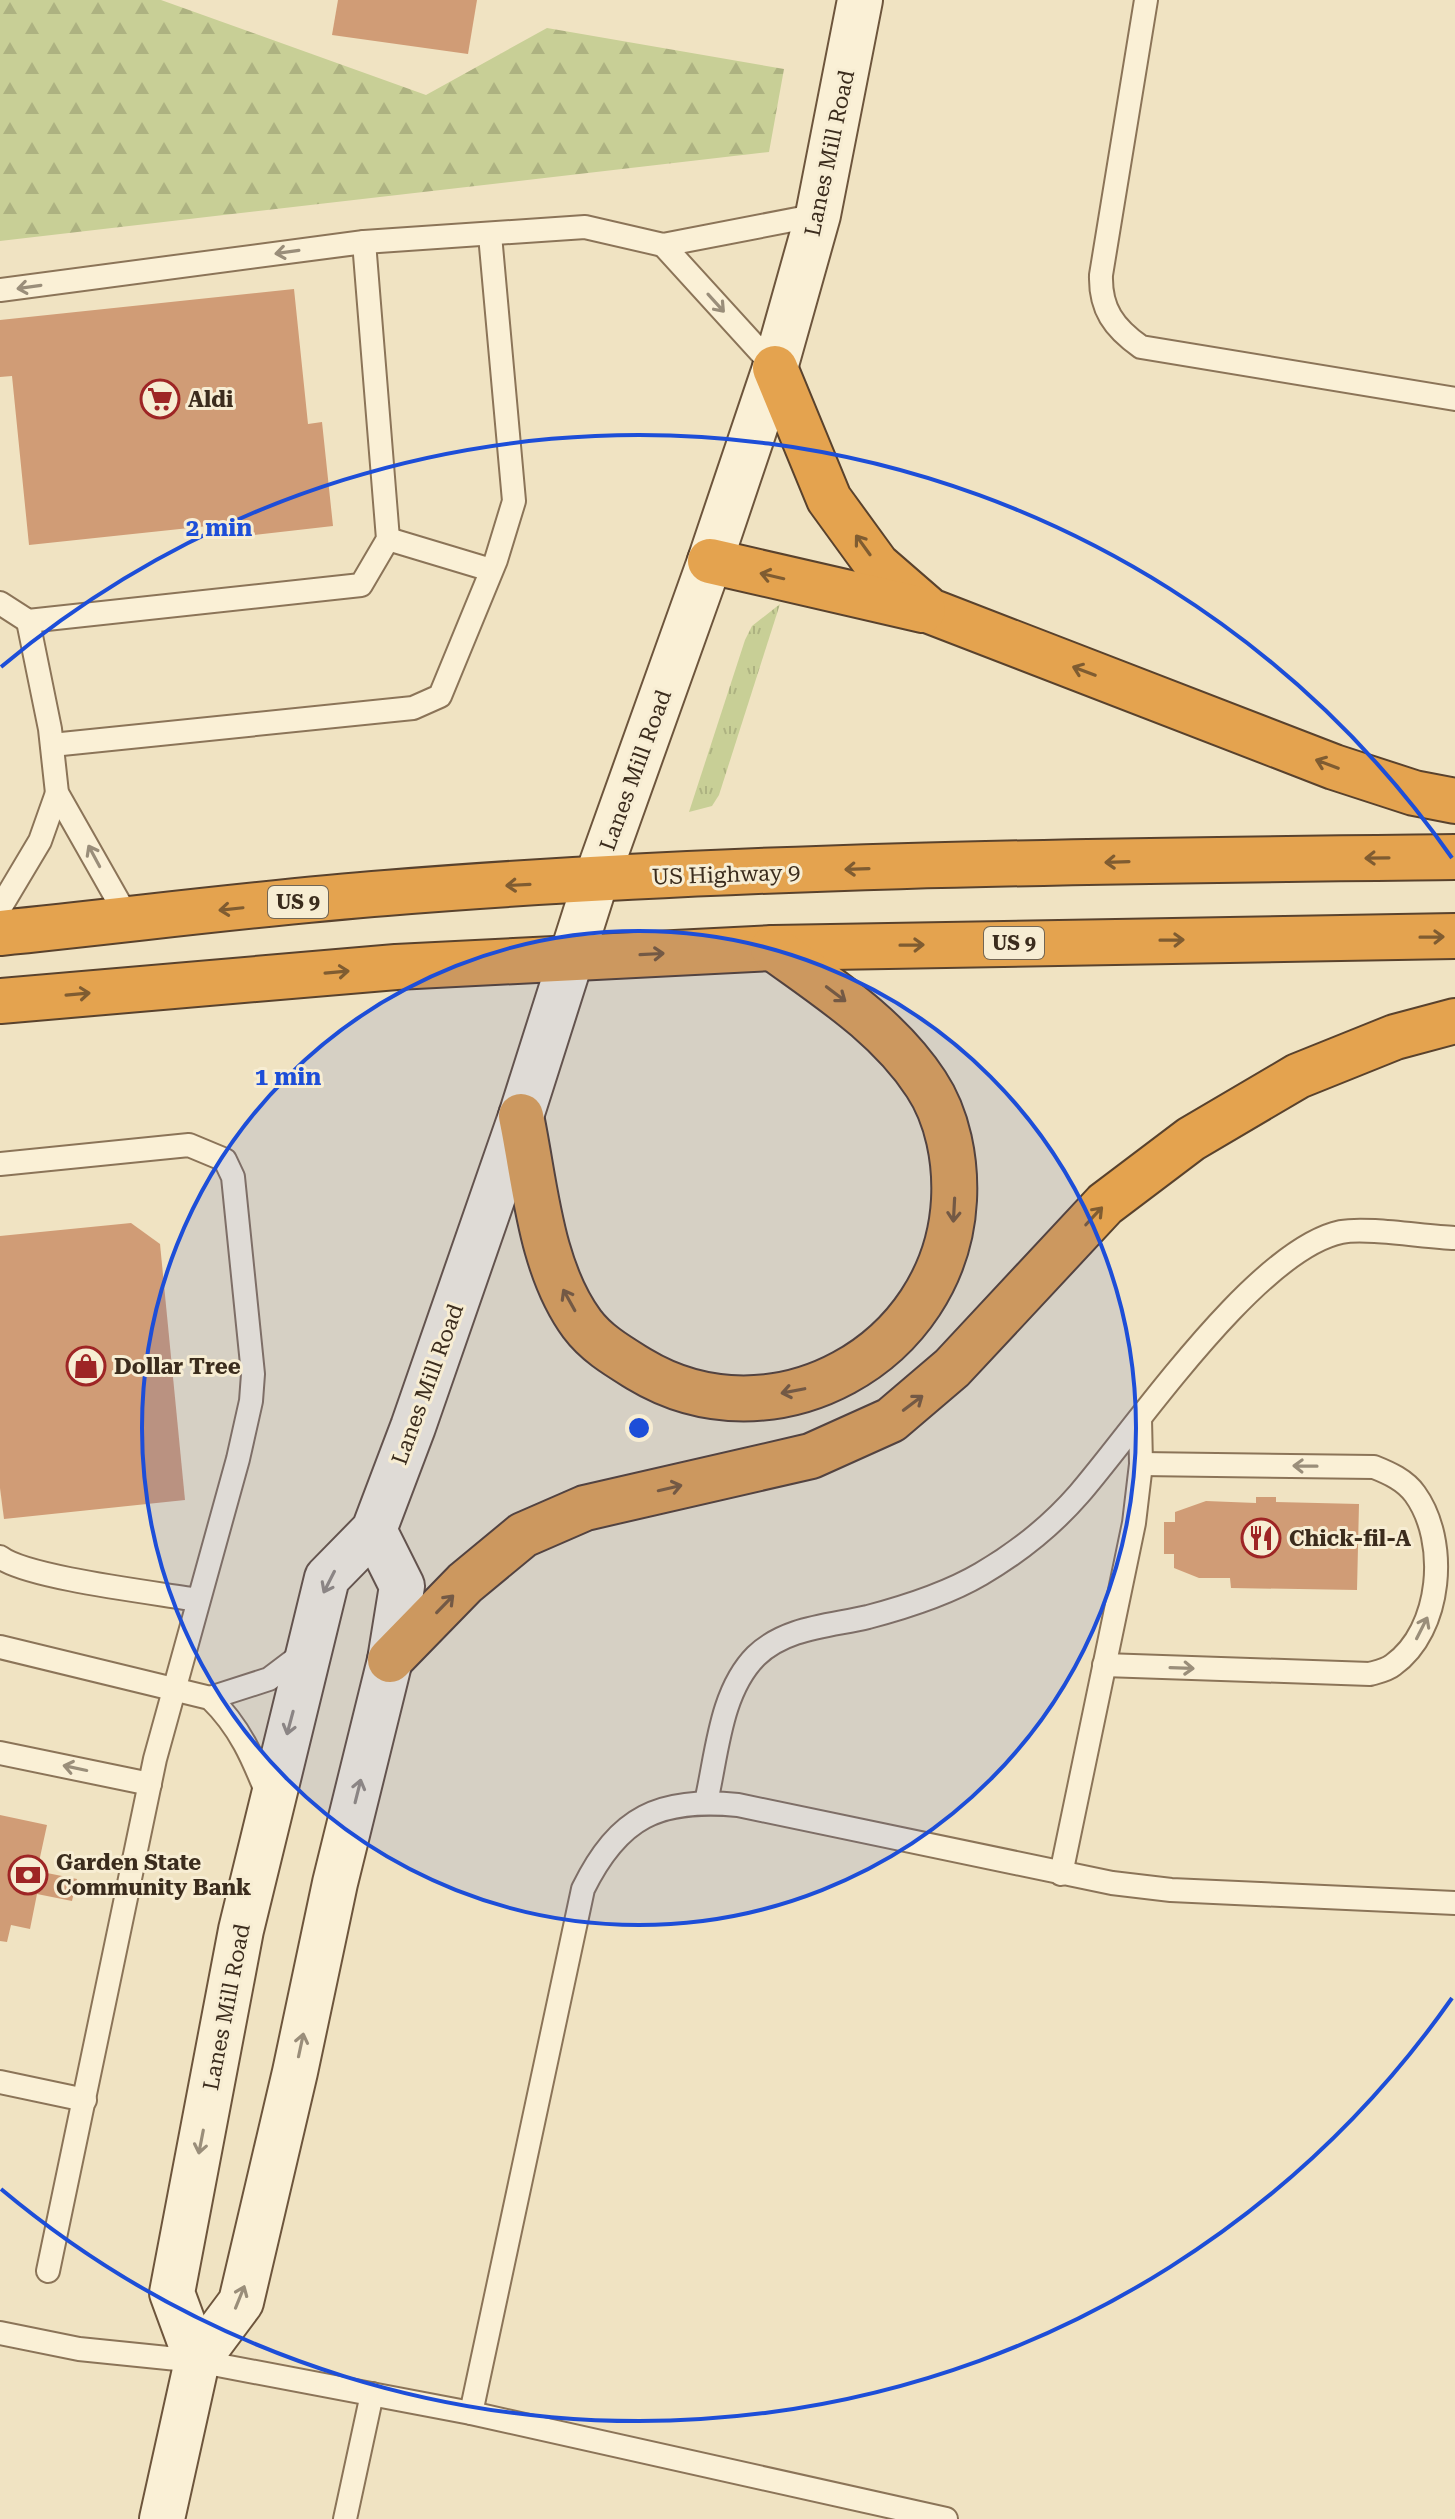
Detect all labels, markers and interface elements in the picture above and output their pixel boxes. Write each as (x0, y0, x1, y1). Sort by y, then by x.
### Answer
street label: Lanes Mill Road (800, 68, 859, 238)
one-way arrow (274, 245, 300, 260)
one-way arrow (16, 279, 43, 294)
one-way arrow (706, 293, 725, 313)
supermarket icon: Aldi (139, 378, 181, 420)
place label: Aldi (188, 387, 233, 412)
text: 2 min (186, 514, 252, 542)
one-way arrow (854, 535, 871, 556)
one-way arrow (759, 567, 785, 582)
one-way arrow (1072, 663, 1097, 677)
street label: Lanes Mill Road (595, 686, 676, 854)
one-way arrow (1315, 755, 1340, 770)
one-way arrow (86, 844, 102, 868)
one-way arrow (1364, 850, 1391, 865)
one-way arrow (1104, 855, 1131, 870)
street label: US Highway 9 (651, 859, 801, 890)
one-way arrow (844, 862, 871, 877)
one-way arrow (505, 878, 532, 893)
road number: US 9 (268, 886, 328, 918)
one-way arrow (218, 902, 245, 917)
road number: US 9 (984, 927, 1044, 959)
one-way arrow (1418, 929, 1445, 945)
one-way arrow (1158, 932, 1185, 948)
one-way arrow (898, 937, 925, 953)
one-way arrow (638, 946, 665, 961)
one-way arrow (323, 964, 350, 979)
one-way arrow (64, 986, 91, 1001)
one-way arrow (824, 986, 846, 1003)
text: 1 min (255, 1063, 321, 1091)
one-way arrow (946, 1196, 961, 1223)
one-way arrow (1084, 1206, 1103, 1226)
one-way arrow (561, 1289, 576, 1313)
street label: Lanes Mill Road (387, 1300, 468, 1468)
shop icon: Dollar Tree (65, 1345, 107, 1387)
place label: Dollar Tree (114, 1354, 241, 1379)
one-way arrow (780, 1385, 806, 1400)
one-way arrow (902, 1395, 923, 1412)
centre of rings (625, 1414, 653, 1442)
one-way arrow (1292, 1458, 1319, 1474)
one-way arrow (657, 1480, 683, 1495)
restaurant icon: Chick-fil-A (1240, 1517, 1282, 1559)
place label: Chick-fil-A (1289, 1526, 1411, 1551)
one-way arrow (321, 1570, 336, 1593)
one-way arrow (435, 1594, 454, 1614)
one-way arrow (1414, 1617, 1430, 1641)
one-way arrow (1168, 1660, 1195, 1675)
one-way arrow (281, 1710, 296, 1736)
one-way arrow (62, 1760, 88, 1775)
one-way arrow (351, 1779, 366, 1805)
place label: Garden State Community Bank (56, 1850, 251, 1900)
bank icon: Garden State Community Bank (7, 1854, 49, 1896)
street label: Lanes Mill Road (198, 1922, 255, 2093)
one-way arrow (294, 2033, 309, 2058)
one-way arrow (192, 2128, 207, 2154)
one-way arrow (234, 2285, 248, 2310)

